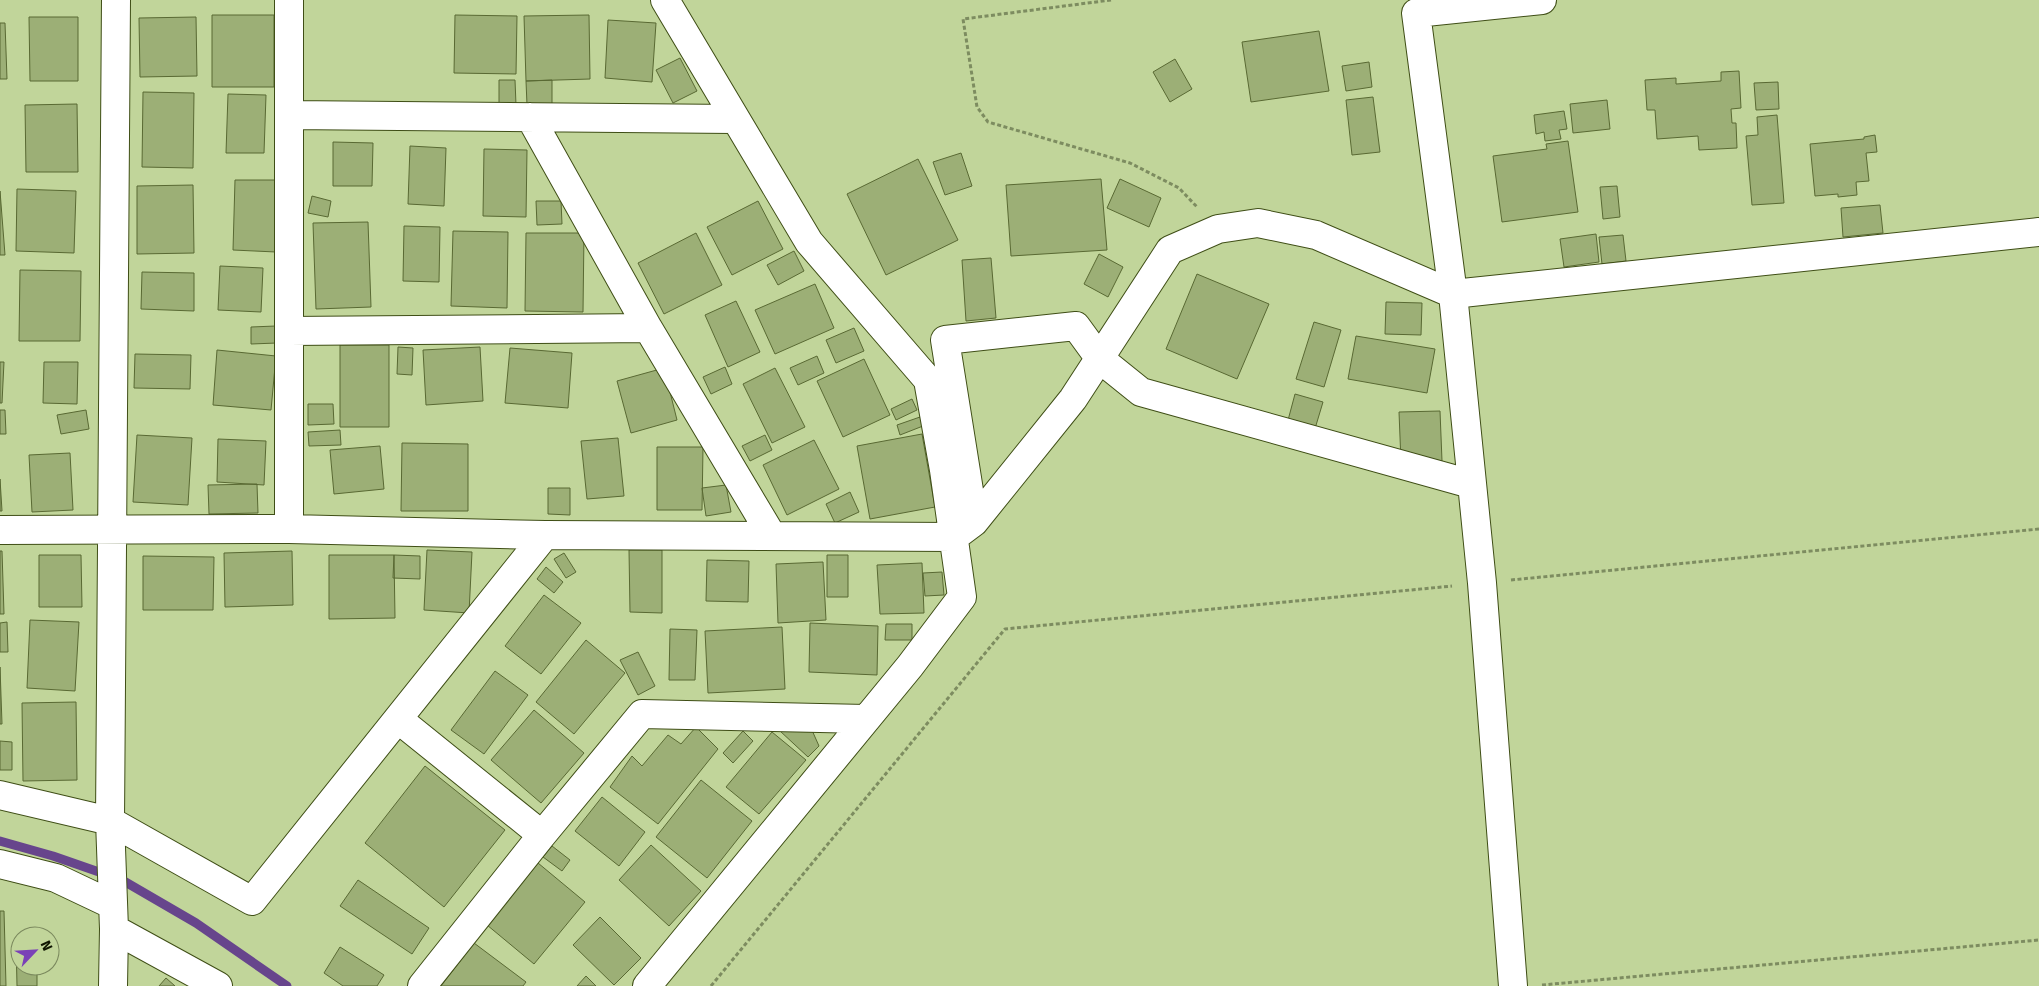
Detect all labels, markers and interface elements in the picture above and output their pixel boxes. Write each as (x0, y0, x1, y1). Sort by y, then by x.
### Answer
north arrow (10, 926, 60, 976)
text: N (37, 938, 56, 954)

